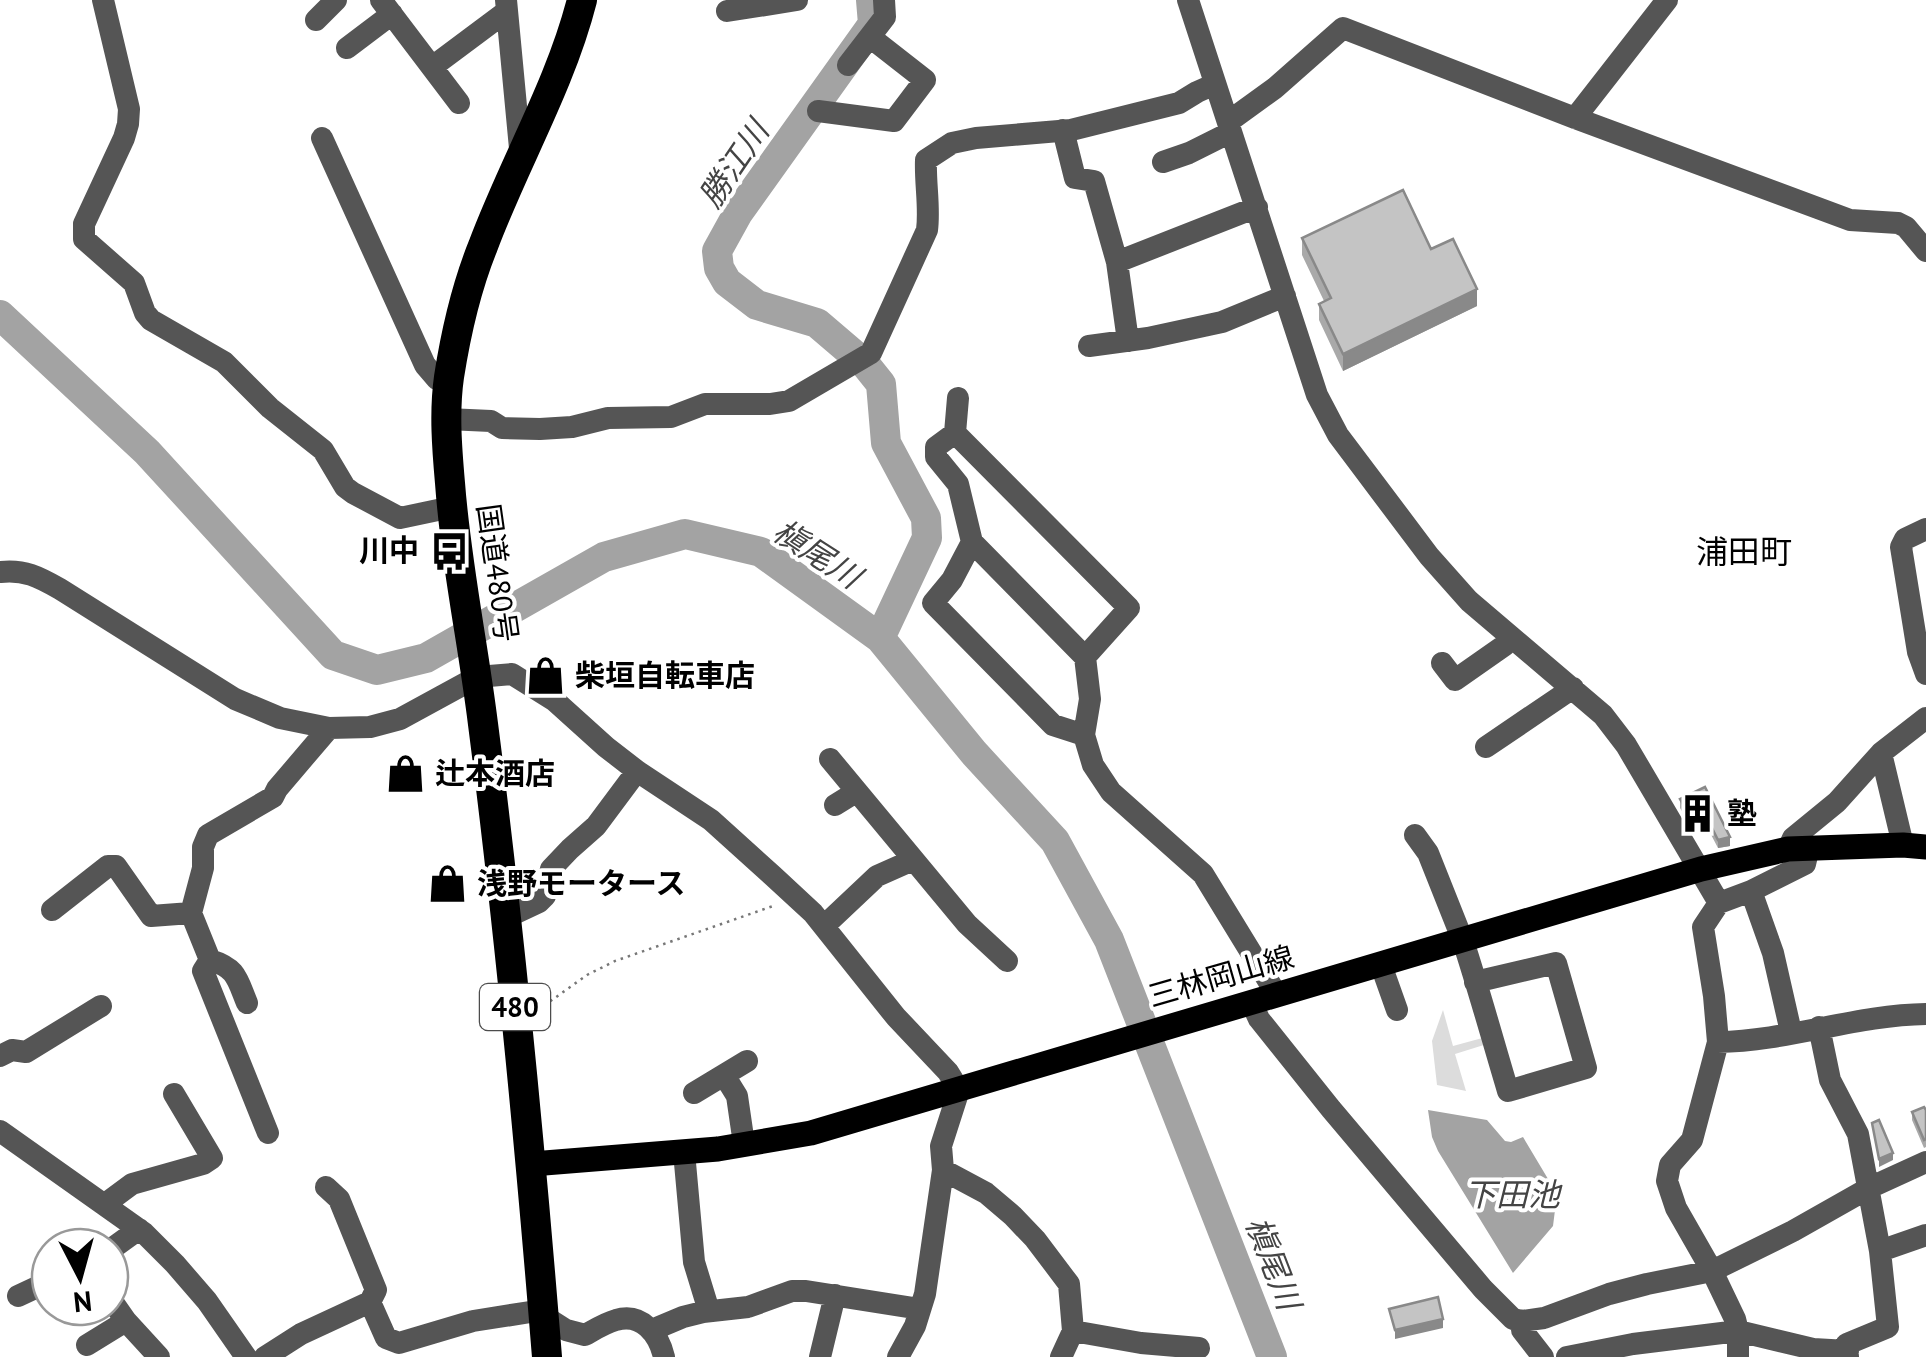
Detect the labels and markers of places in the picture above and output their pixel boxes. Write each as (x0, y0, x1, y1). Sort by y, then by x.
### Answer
place label: 川中 (359, 530, 419, 569)
bus stop icon: 川中 (428, 530, 470, 572)
shop icon: 柴垣自転車店 (524, 655, 566, 697)
place label: 柴垣自転車店 (575, 655, 755, 694)
shop icon: 辻本酒店 (384, 753, 426, 795)
place label: 辻本酒店 (435, 753, 555, 792)
building icon: 塾 (1676, 793, 1718, 835)
place label: 塾 (1727, 793, 1757, 832)
shop icon: 浅野モータース (426, 863, 468, 905)
place label: 浅野モータース (477, 863, 686, 902)

